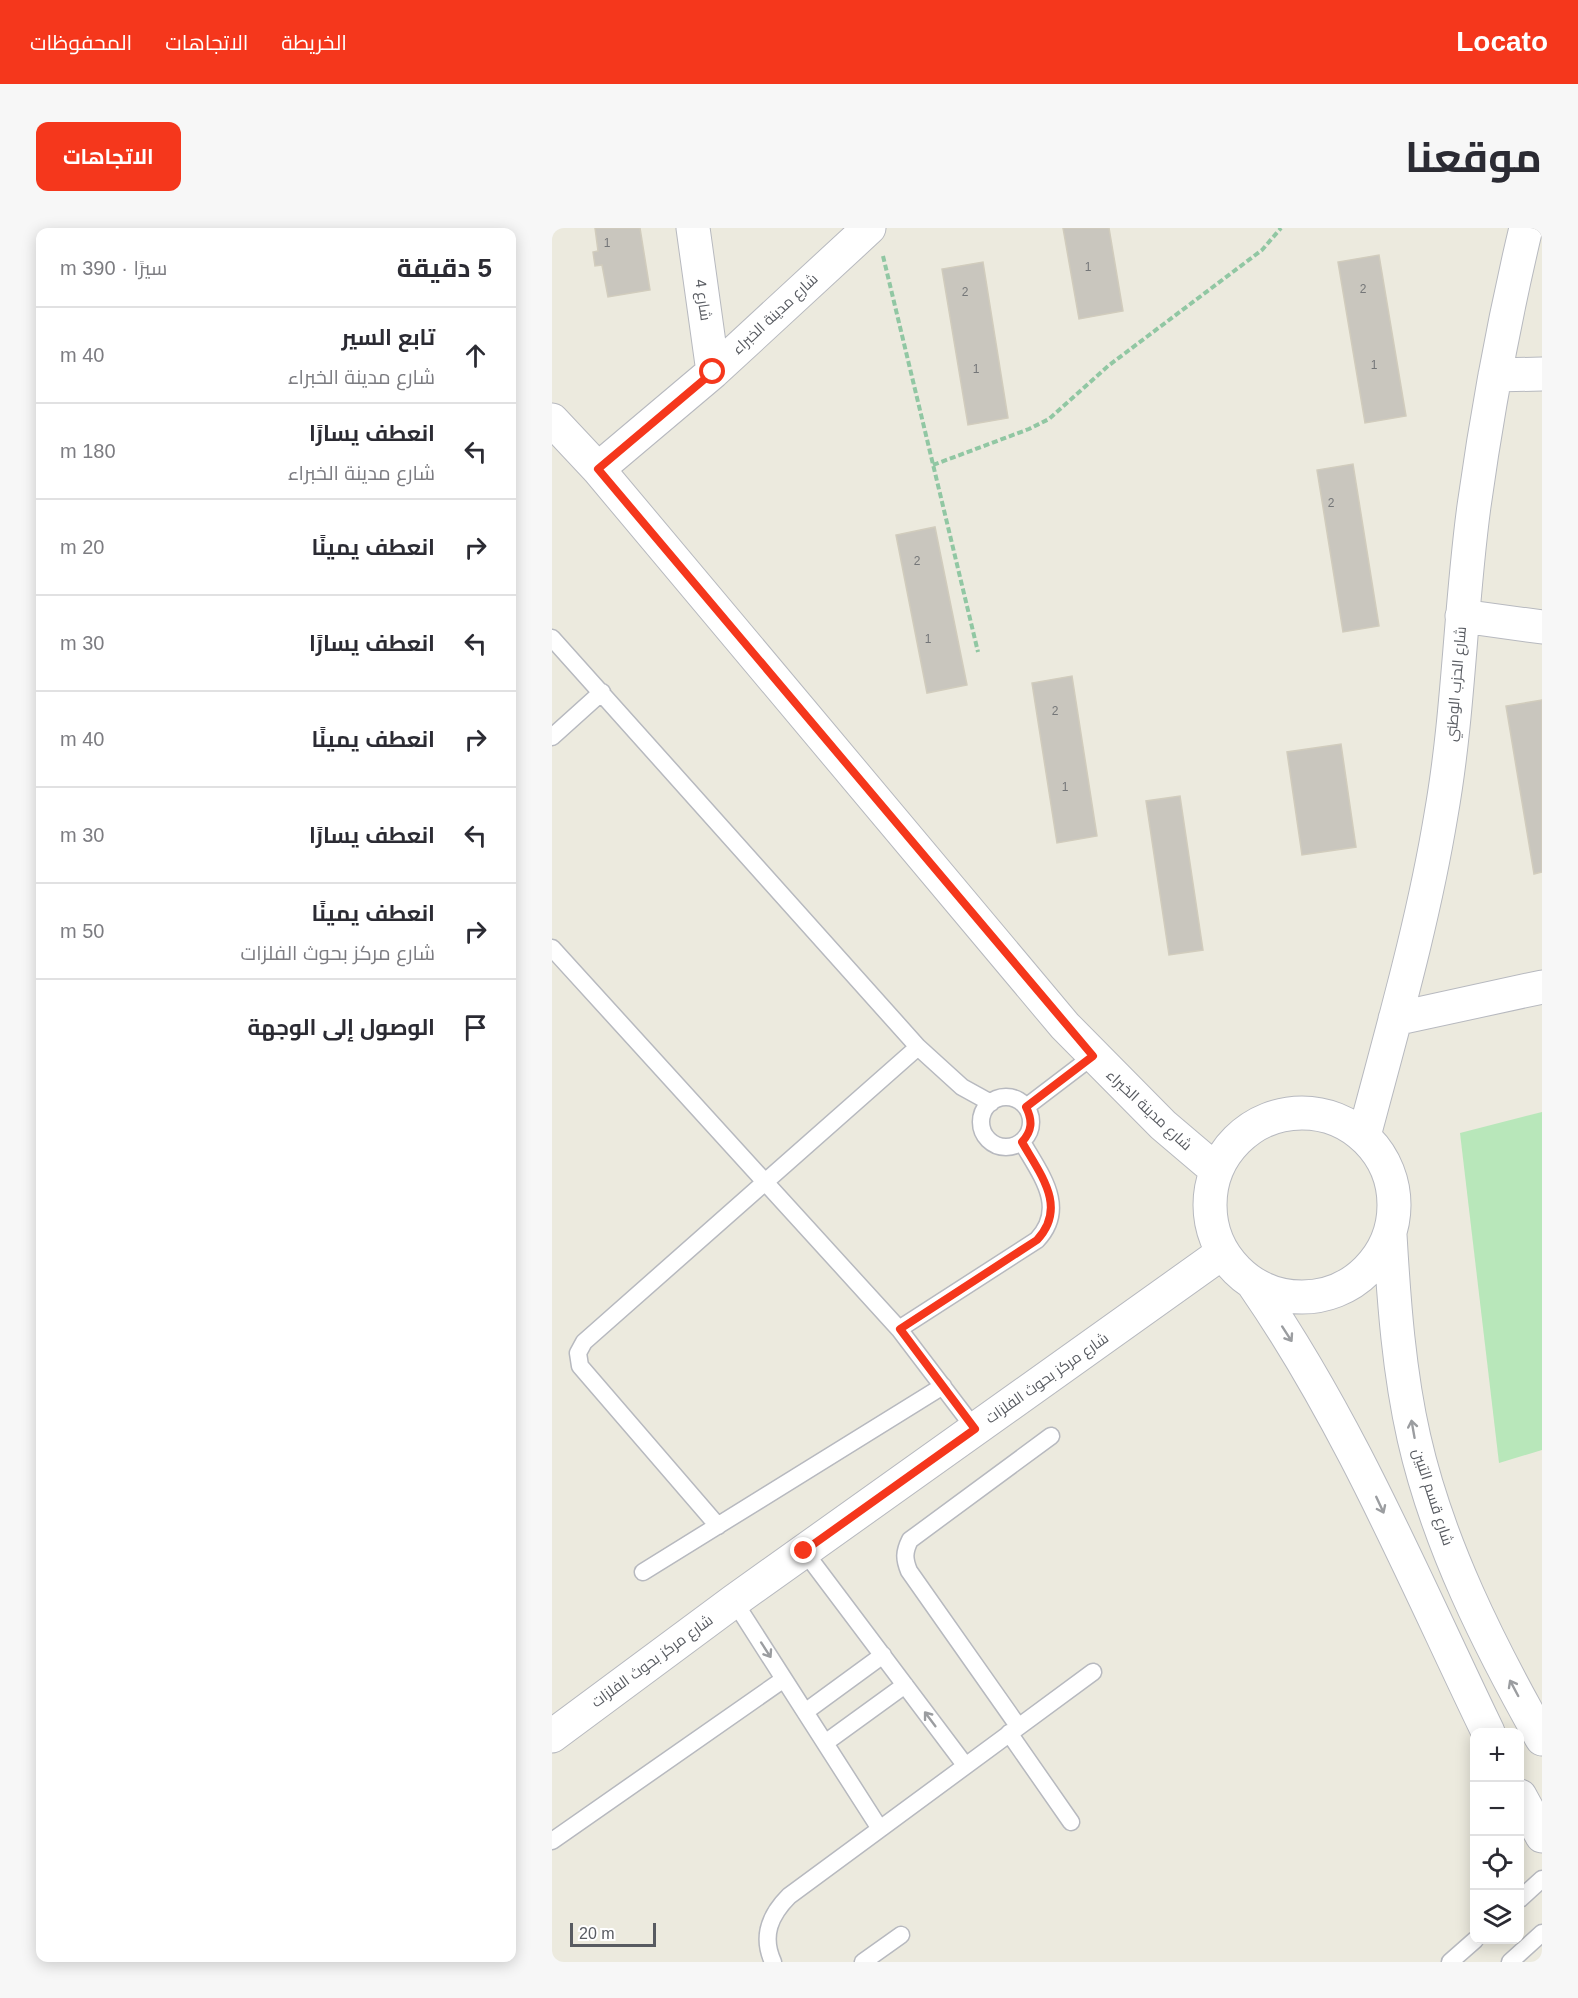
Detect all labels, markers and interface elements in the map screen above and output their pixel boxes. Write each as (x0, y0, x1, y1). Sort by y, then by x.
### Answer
text: Locato (1456, 26, 1548, 57)
text: المحفوظات (30, 31, 132, 54)
text: الاتجاهات (165, 31, 248, 54)
text: الخريطة (281, 31, 347, 54)
button: الاتجاهات (36, 122, 181, 191)
text: موقعنا (1405, 134, 1542, 181)
house number: 1 (604, 236, 611, 250)
text: 5 دقيقة (397, 253, 492, 283)
text: سيرًا · 390 m (60, 257, 167, 279)
house number: 1 (1085, 260, 1092, 274)
street label: شارع مدينة الخبراء (728, 270, 823, 360)
street label: شارع 4 (689, 278, 715, 322)
house number: 2 (1360, 282, 1367, 296)
house number: 2 (962, 285, 969, 299)
text: تابع السير (341, 325, 435, 350)
icon: ahead (459, 339, 492, 372)
text: 40 m (60, 344, 104, 366)
route start (699, 358, 725, 384)
house number: 1 (1371, 358, 1378, 372)
house number: 1 (973, 362, 980, 376)
text: شارع مدينة الخبراء (288, 366, 435, 388)
text: انعطف يسارًا (309, 421, 435, 446)
icon: left (459, 435, 492, 468)
text: 180 m (60, 440, 116, 462)
text: شارع مدينة الخبراء (288, 462, 435, 484)
house number: 2 (1328, 496, 1335, 510)
icon: right (459, 531, 492, 564)
text: انعطف يمينًا (312, 535, 435, 560)
text: 20 m (60, 536, 104, 558)
house number: 2 (914, 554, 921, 568)
street label: شارع الحزب الوطني (1442, 626, 1473, 743)
icon: left (459, 627, 492, 660)
text: انعطف يسارًا (309, 631, 435, 656)
text: 30 m (60, 632, 104, 654)
house number: 1 (925, 632, 932, 646)
house number: 2 (1052, 704, 1059, 718)
icon: right (459, 723, 492, 756)
text: انعطف يمينًا (312, 727, 435, 752)
text: 40 m (60, 728, 104, 750)
house number: 1 (1062, 780, 1069, 794)
icon: left (459, 819, 492, 852)
text: انعطف يسارًا (309, 823, 435, 848)
text: 30 m (60, 824, 104, 846)
text: انعطف يمينًا (312, 901, 435, 926)
icon: right (459, 915, 492, 948)
text: 50 m (60, 920, 104, 942)
text: شارع مركز بحوث الفلزات (241, 942, 435, 964)
icon: arrive (459, 1011, 492, 1044)
text: الوصول إلى الوجهة (248, 1015, 435, 1040)
street label: شارع مدينة الخبراء (1101, 1066, 1196, 1156)
one-way arrow (1281, 1325, 1294, 1342)
street label: شارع مركز بحوث الفلزات (982, 1329, 1113, 1429)
one-way arrow (1407, 1420, 1418, 1439)
street label: شارع قسم التبين (1407, 1446, 1457, 1549)
one-way arrow (1374, 1496, 1386, 1514)
route end (790, 1537, 816, 1563)
street label: شارع مركز بحوث الفلزات (588, 1611, 717, 1713)
one-way arrow (760, 1641, 772, 1658)
one-way arrow (1508, 1680, 1520, 1697)
one-way arrow (924, 1711, 937, 1727)
map controls (1470, 1728, 1524, 1944)
button: + (1470, 1728, 1524, 1782)
button: − (1470, 1782, 1524, 1836)
button: locate (1470, 1836, 1524, 1890)
button: layers (1470, 1890, 1524, 1944)
scale bar (570, 1920, 656, 1948)
text: 20 m (579, 1925, 615, 1942)

